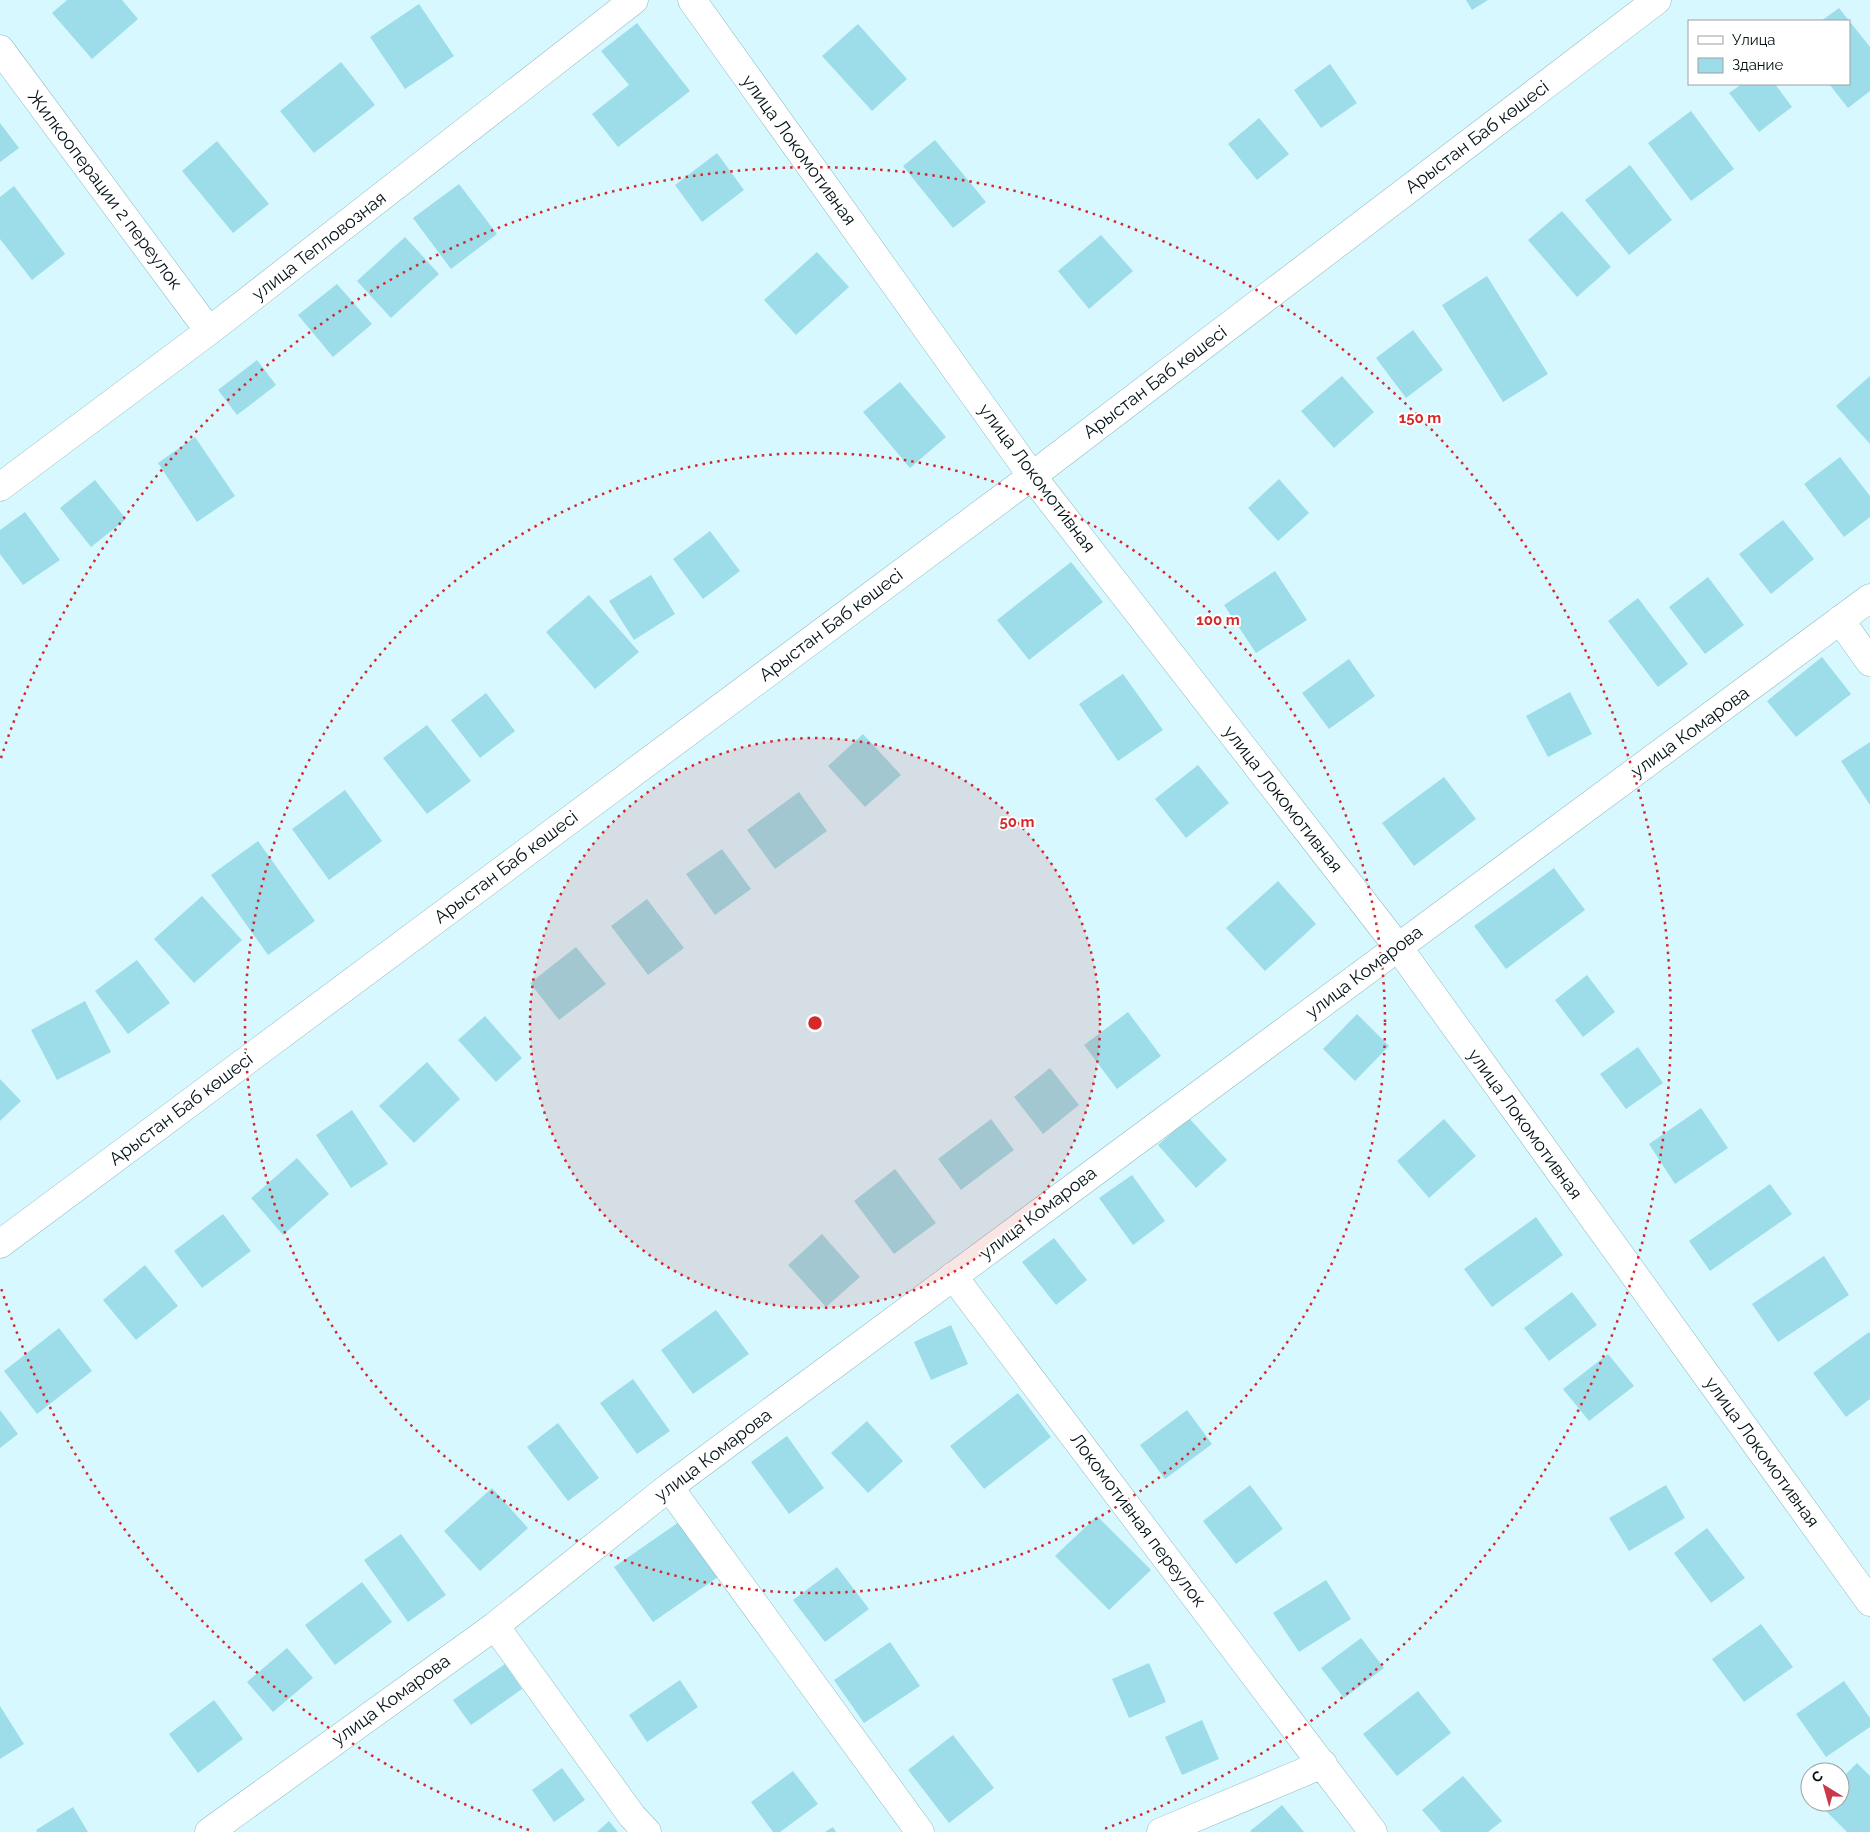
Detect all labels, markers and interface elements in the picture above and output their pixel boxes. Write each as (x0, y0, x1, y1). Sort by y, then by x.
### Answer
legend (1688, 20, 1850, 85)
text: Улица (1732, 31, 1776, 49)
text: Здание (1732, 56, 1784, 74)
street label: улица Локомотивная (738, 70, 861, 229)
street label: Арыстан Баб көшесі (1401, 76, 1553, 197)
street label: Жилкооперации 2 переулок (24, 86, 187, 293)
street label: улица Тепловозная (248, 187, 390, 304)
street label: Арыстан Баб көшесі (1079, 321, 1231, 442)
street label: улица Локомотивная (975, 399, 1100, 556)
text: 150 m (1399, 409, 1441, 427)
street label: Арыстан Баб көшесі (755, 564, 907, 685)
text: 100 m (1196, 611, 1240, 629)
street label: улица Комарова (1627, 682, 1753, 781)
street label: улица Локомотивная (1219, 721, 1347, 876)
street label: Арыстан Баб көшесі (430, 806, 582, 927)
text: 50 m (999, 813, 1035, 831)
street label: улица Комарова (1301, 921, 1426, 1022)
centre of rings (806, 1014, 824, 1032)
street label: улица Локомотивная (1464, 1044, 1587, 1203)
street label: Арыстан Баб көшесі (105, 1048, 257, 1169)
street label: улица Комарова (975, 1162, 1100, 1263)
street label: улица Локомотивная (1701, 1372, 1824, 1531)
street label: улица Комарова (650, 1404, 775, 1505)
street label: Локомотивная переулок (1066, 1429, 1211, 1611)
street label: улица Комарова (328, 1650, 454, 1749)
north arrow (1800, 1762, 1850, 1812)
text: С (1809, 1767, 1826, 1786)

